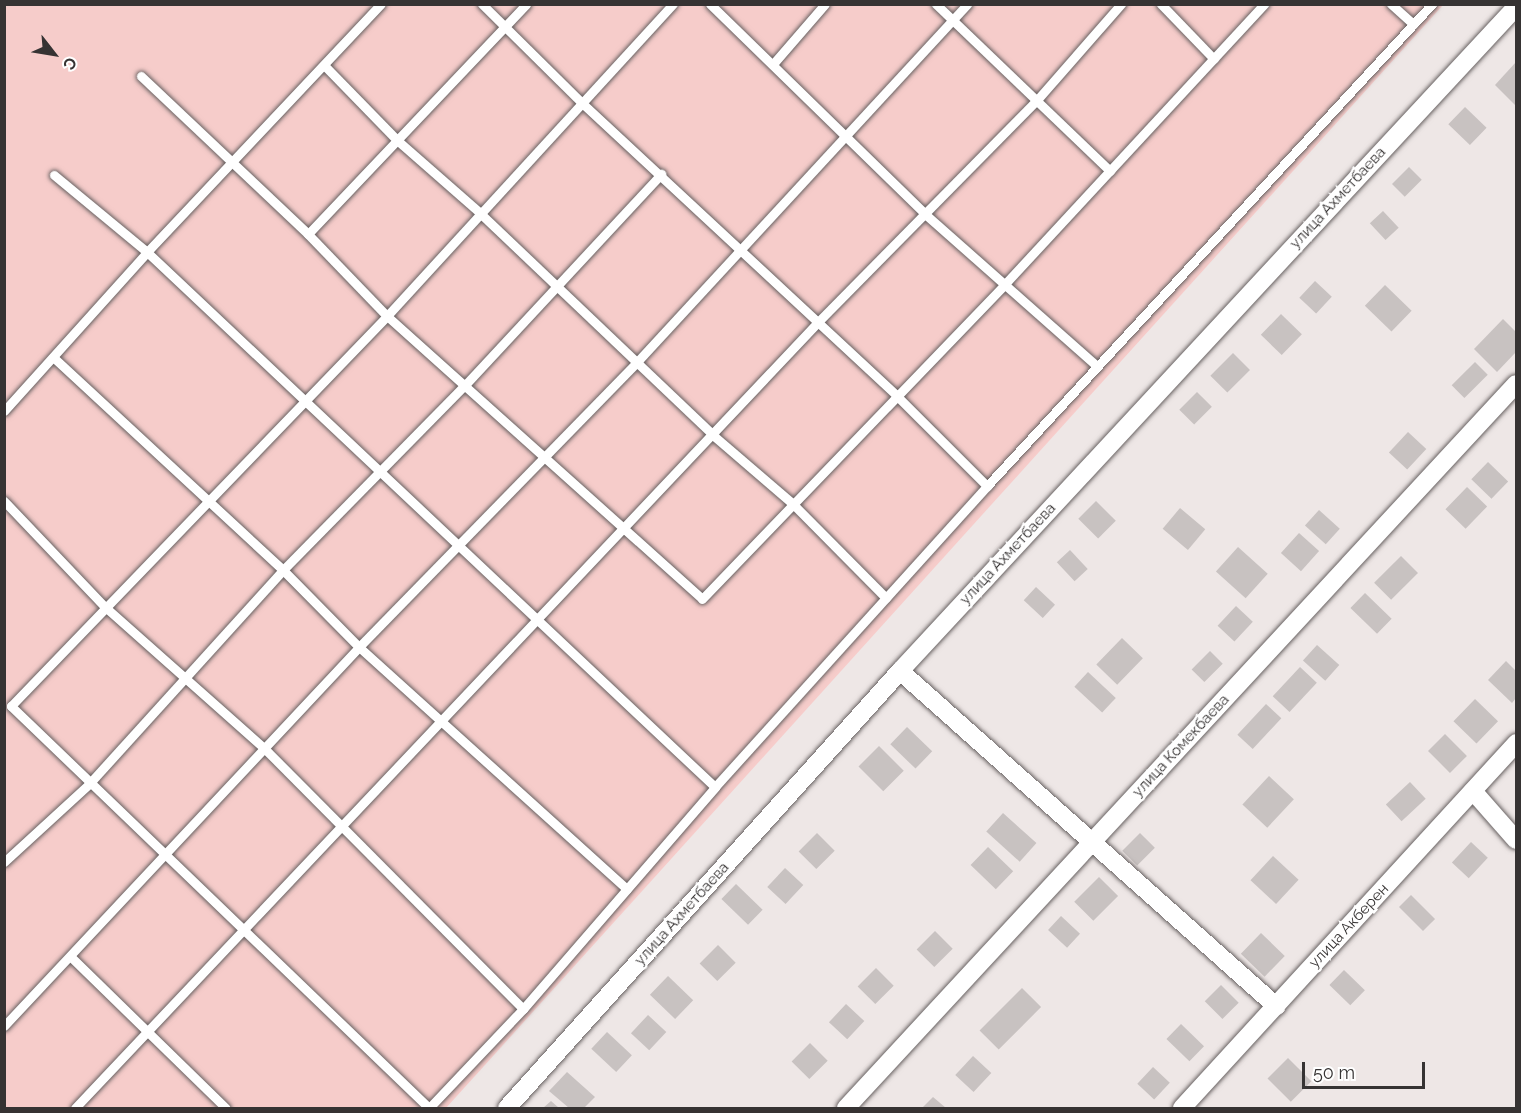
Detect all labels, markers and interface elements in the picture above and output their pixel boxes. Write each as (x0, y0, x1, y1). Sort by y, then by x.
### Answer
north arrow (24, 24, 84, 84)
text: С (59, 54, 81, 73)
street label: улица Ахметбаева (1286, 143, 1390, 253)
street label: улица Ахметбаева (956, 499, 1060, 609)
street label: улица Комекбаева (1129, 691, 1233, 801)
street label: улица Ахметбаева (631, 859, 733, 969)
street label: улица Акберен (1305, 880, 1393, 972)
scale bar (1305, 1050, 1428, 1088)
text: 50 m (1313, 1062, 1355, 1083)

